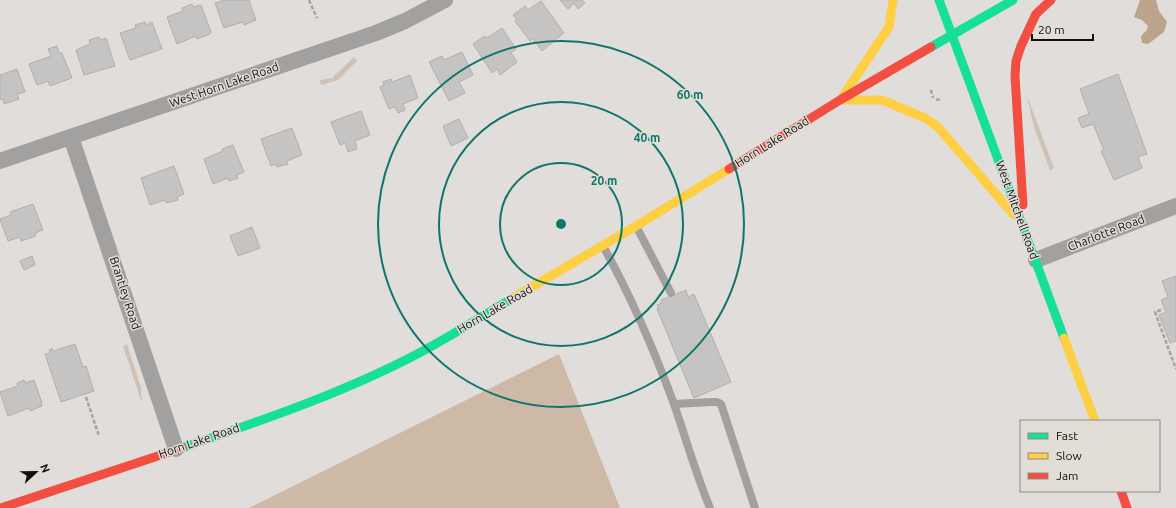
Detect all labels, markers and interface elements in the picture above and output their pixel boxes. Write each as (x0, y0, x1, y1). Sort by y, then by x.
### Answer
scale bar (1032, 16, 1093, 42)
text: 20 m (1038, 23, 1065, 36)
street label: West Horn Lake Road (167, 60, 280, 109)
text: 60 m (677, 88, 703, 101)
street label: Horn Lake Road (732, 114, 811, 170)
text: 40 m (634, 131, 660, 144)
street label: West Mitchell Road (994, 159, 1041, 261)
text: 20 m (591, 174, 617, 187)
street label: Charlotte Road (1065, 212, 1146, 253)
centre of rings (554, 217, 568, 231)
street label: Brantley Road (108, 255, 143, 331)
street label: Horn Lake Road (455, 282, 535, 335)
legend (1020, 420, 1160, 492)
street label: Horn Lake Road (157, 421, 241, 460)
text: Fast (1056, 429, 1078, 442)
text: Slow (1056, 449, 1082, 462)
north arrow (16, 452, 56, 492)
text: N (38, 462, 52, 474)
text: Jam (1056, 469, 1078, 482)

